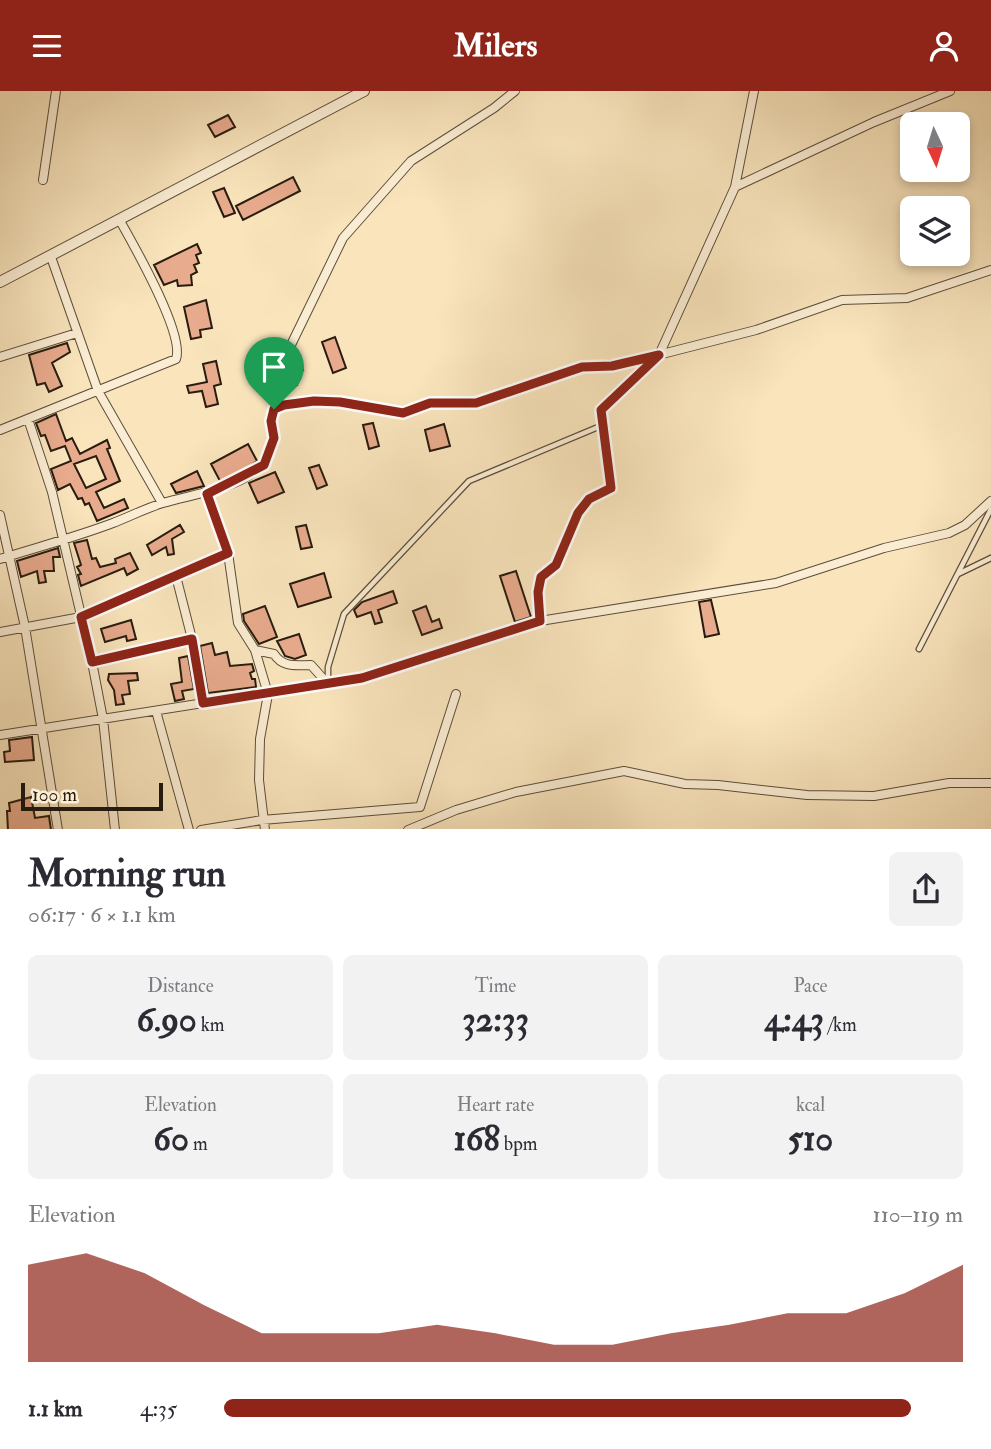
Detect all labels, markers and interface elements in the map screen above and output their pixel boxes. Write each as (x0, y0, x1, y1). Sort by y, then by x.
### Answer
text: Milers (454, 26, 537, 66)
icon: menu (28, 27, 66, 65)
icon: person (925, 27, 963, 65)
north arrow (900, 112, 970, 182)
map controls (900, 112, 970, 266)
button: layers (900, 196, 970, 266)
pin (244, 337, 304, 409)
icon: arrive (255, 348, 293, 386)
scale bar (21, 781, 163, 812)
text: 100 m (32, 783, 77, 807)
text: Morning run (28, 850, 226, 898)
button: share (889, 852, 963, 926)
text: 06:17 · 6 × 1.1 km (28, 900, 176, 929)
text: Distance (147, 974, 214, 998)
text: Time (475, 974, 516, 998)
text: Pace (793, 974, 828, 998)
text: 6.90 (136, 998, 197, 1042)
text: 32:33 (462, 998, 529, 1042)
text: 4:43 (764, 998, 824, 1042)
text: km (197, 1013, 225, 1037)
text: /km (824, 1013, 857, 1037)
text: Elevation (144, 1093, 217, 1117)
text: Heart rate (457, 1093, 534, 1117)
text: kcal (796, 1093, 825, 1117)
text: 60 (153, 1117, 189, 1161)
text: 168 (453, 1117, 500, 1161)
text: 510 (788, 1117, 833, 1161)
text: m (189, 1132, 208, 1156)
text: bpm (500, 1132, 538, 1156)
text: Elevation (28, 1200, 116, 1229)
text: 110–119 m (872, 1200, 963, 1229)
text: 1.1 km (28, 1394, 83, 1423)
text: 4:35 (140, 1394, 177, 1423)

